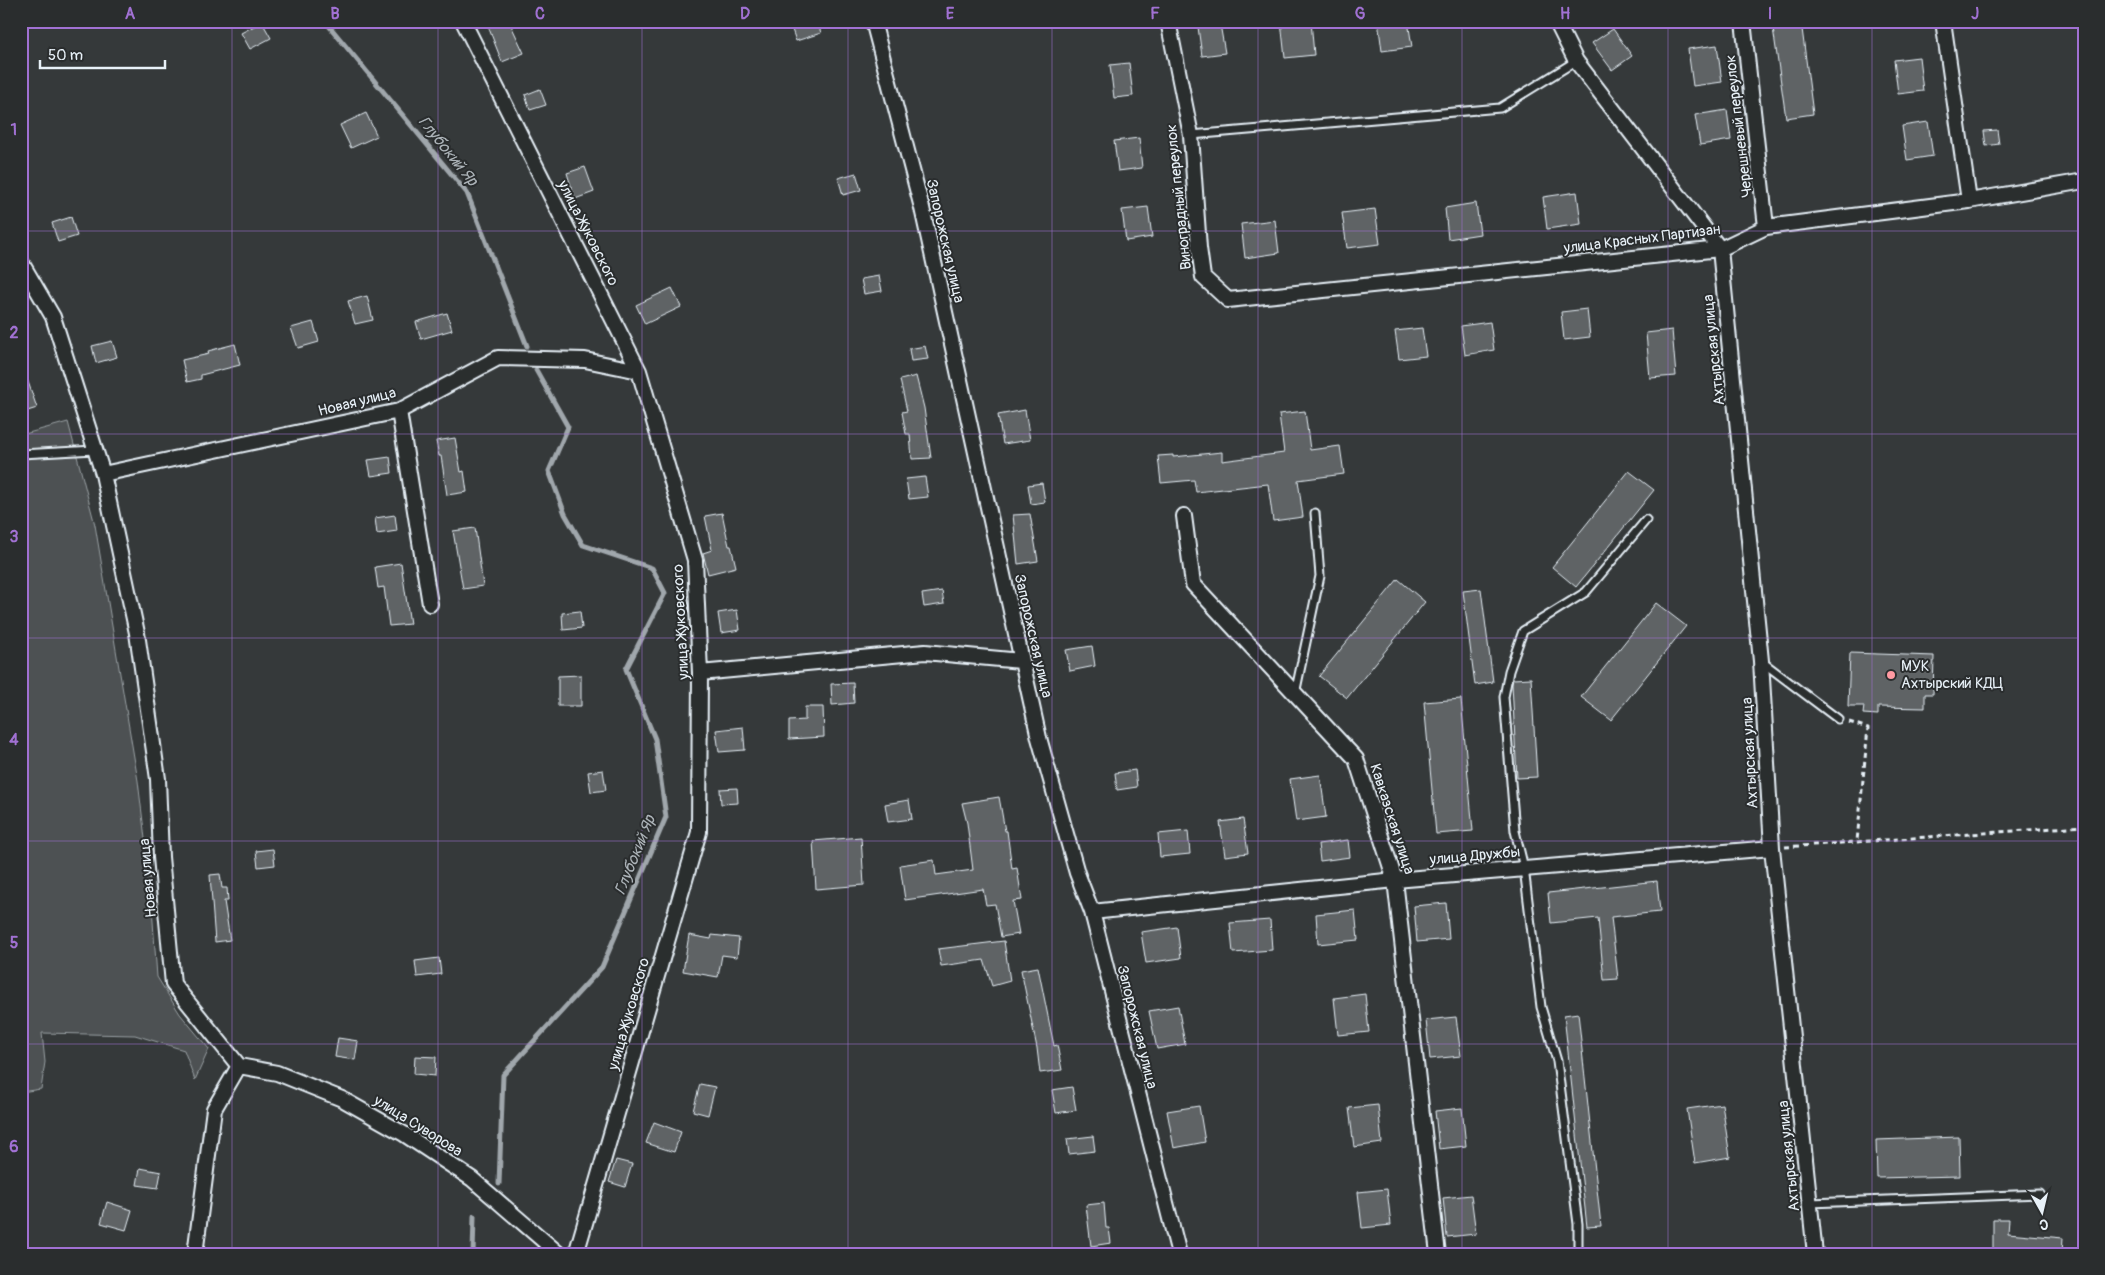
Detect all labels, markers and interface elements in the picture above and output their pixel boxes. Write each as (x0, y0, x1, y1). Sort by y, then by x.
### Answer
text: A (125, 4, 136, 24)
text: B (330, 4, 340, 24)
text: C (535, 4, 545, 24)
text: D (740, 4, 750, 24)
text: E (946, 4, 955, 24)
text: F (1150, 4, 1160, 24)
text: G (1355, 4, 1366, 24)
text: H (1560, 4, 1570, 24)
text: I (1768, 4, 1772, 24)
text: J (1971, 4, 1979, 24)
scale bar (40, 38, 165, 70)
text: 50 m (48, 46, 83, 65)
street label: Черешневый переулок (1721, 53, 1757, 198)
water label: Глубокий Яр (414, 112, 483, 191)
text: 1 (11, 120, 17, 140)
street label: Виноградный переулок (1162, 123, 1196, 271)
street label: улица Жуковского (553, 176, 623, 289)
street label: Запорожская улица (922, 177, 968, 305)
street label: улица Красных Партизан (1562, 220, 1721, 258)
street label: Ахтырская улица (1699, 294, 1729, 406)
text: 2 (10, 323, 19, 343)
street label: Новая улица (316, 383, 398, 421)
text: 3 (10, 527, 19, 547)
street label: улица Жуковского (668, 564, 694, 681)
street label: Запорожская улица (1010, 572, 1056, 700)
place label: МУК Ахтырский КДЦ (1901, 657, 2004, 693)
marker: МУК Ахтырский КДЦ (1885, 669, 1897, 681)
street label: Ахтырская улица (1738, 697, 1762, 809)
text: 4 (9, 730, 19, 750)
street label: Кавказская улица (1365, 761, 1419, 877)
water label: Глубокий Яр (610, 811, 661, 898)
street label: Новая улица (135, 838, 161, 918)
street label: улица Дружбы (1428, 843, 1521, 870)
text: 5 (10, 933, 19, 953)
street label: улица Жуковского (604, 956, 654, 1073)
street label: Запорожская улица (1112, 963, 1162, 1091)
street label: улица Суворова (369, 1091, 466, 1161)
street label: Ахтырская улица (1774, 1100, 1804, 1212)
text: 6 (9, 1137, 19, 1157)
north arrow (2018, 1188, 2068, 1238)
text: С (2038, 1215, 2049, 1233)

